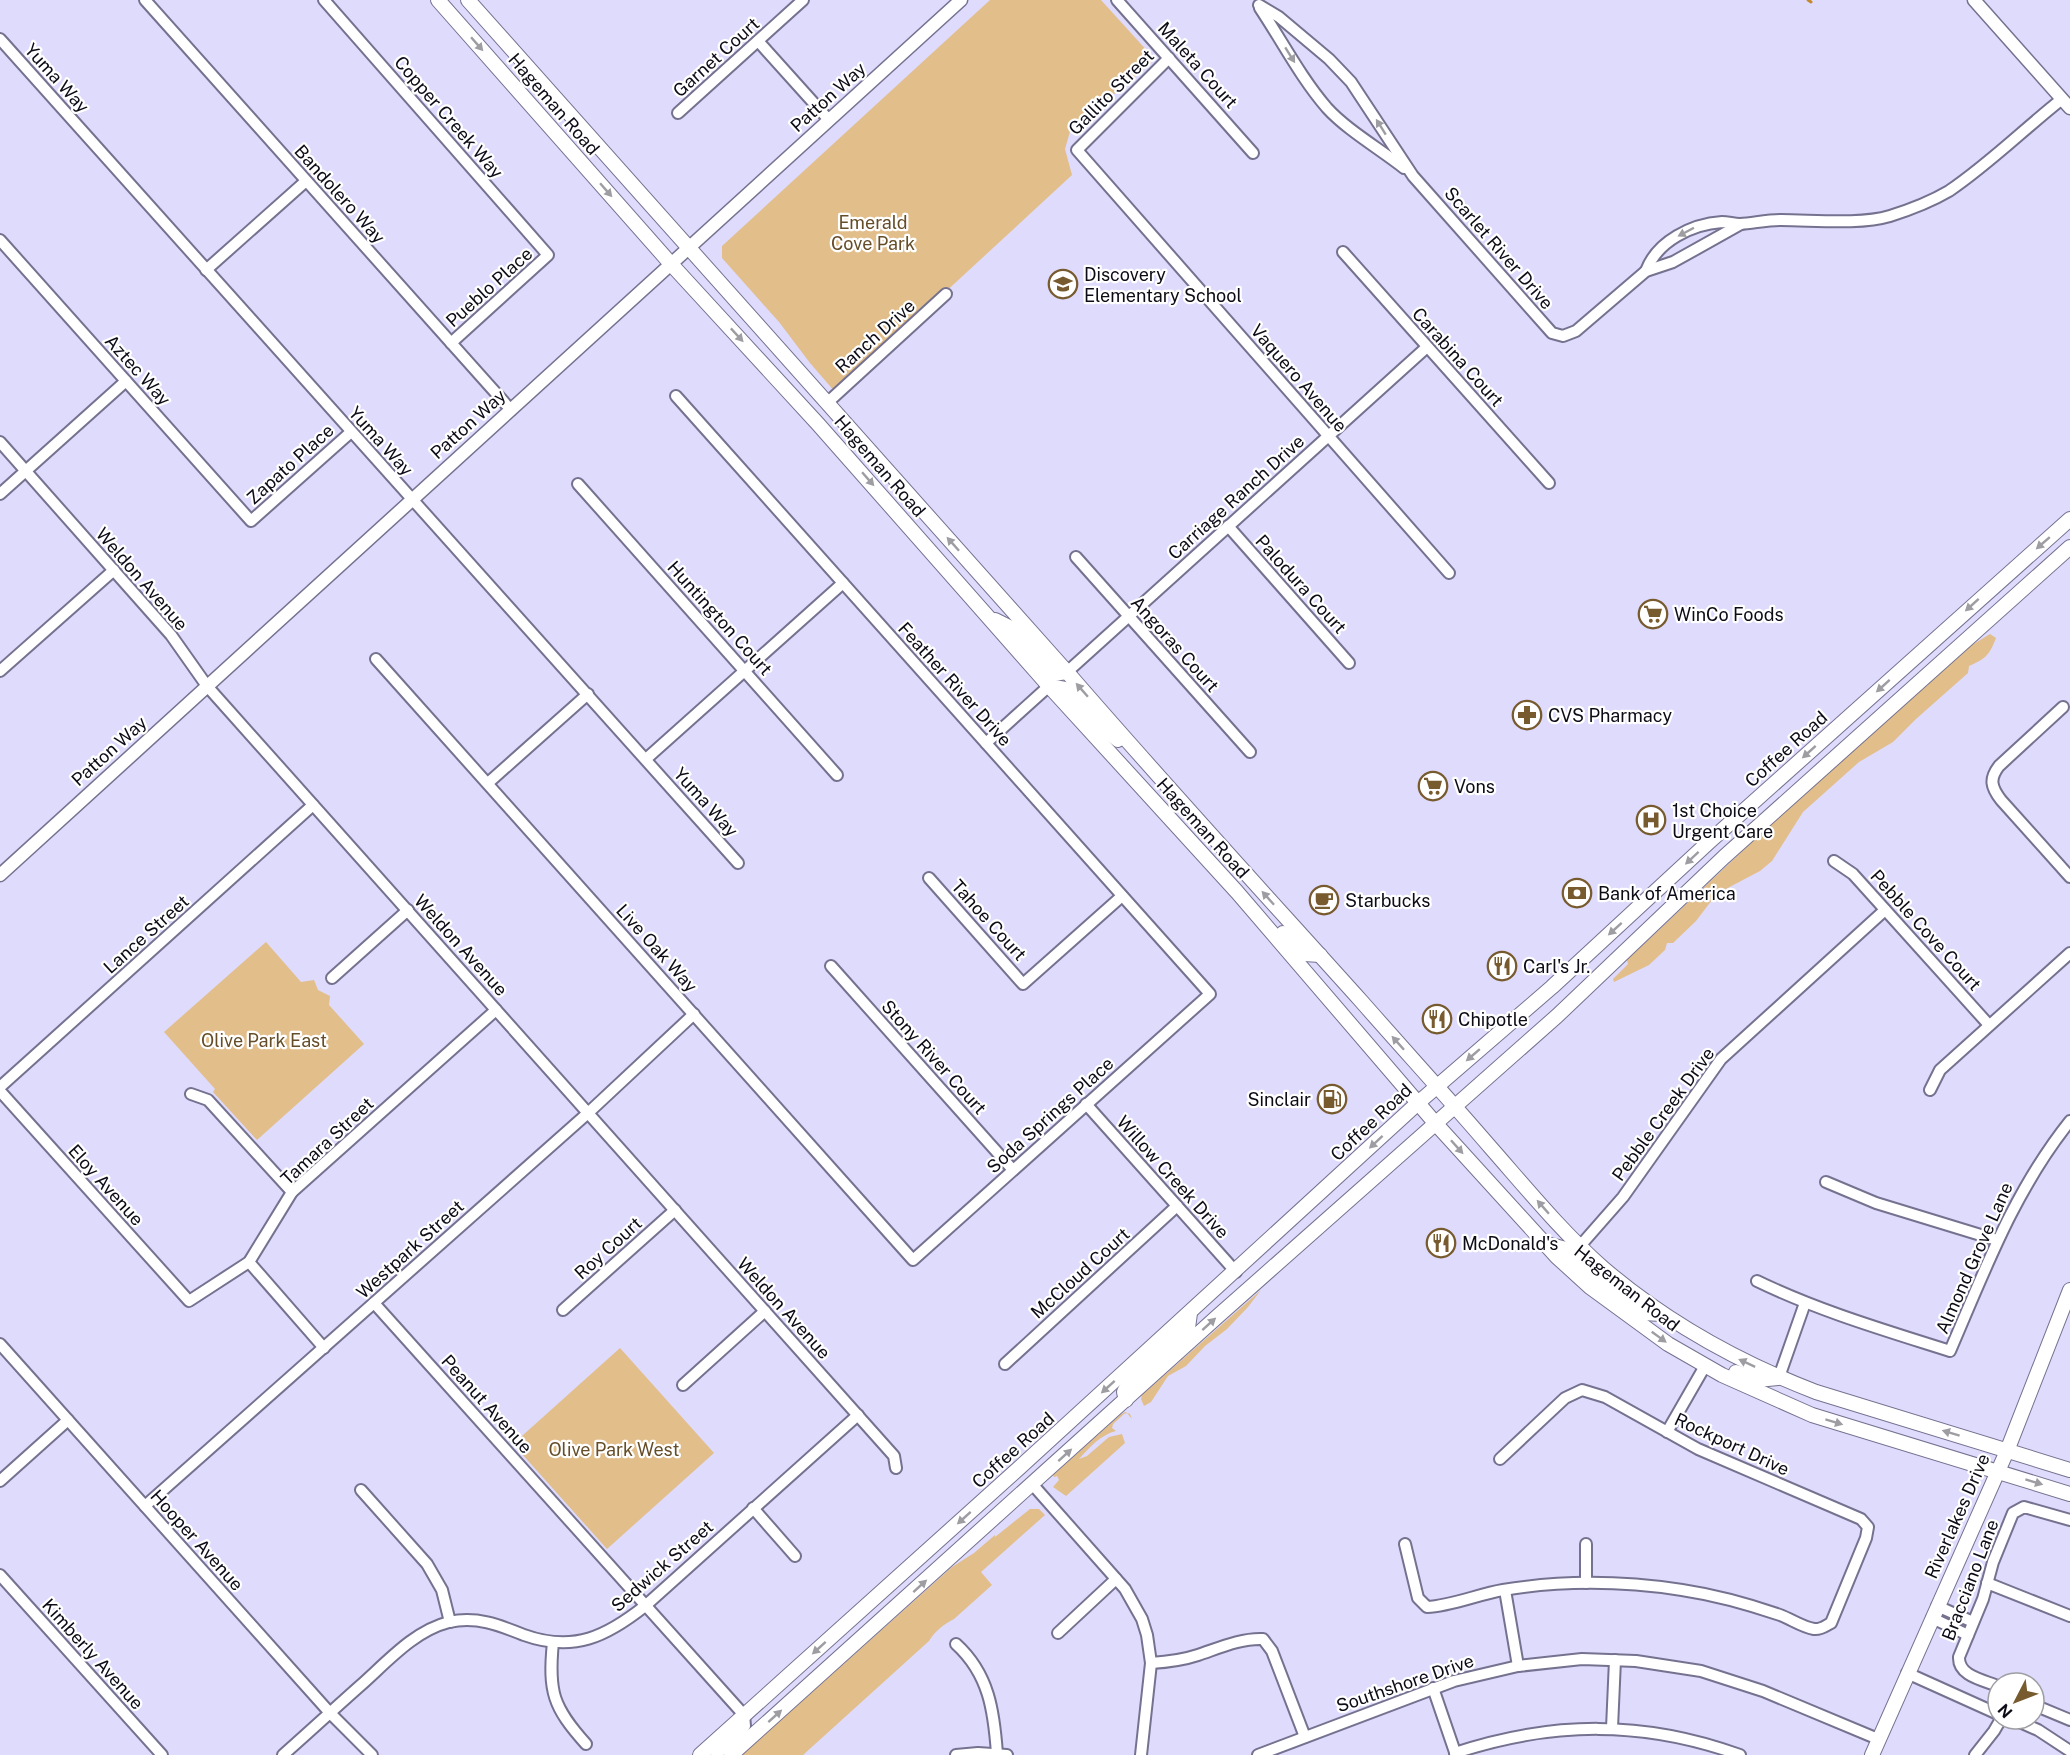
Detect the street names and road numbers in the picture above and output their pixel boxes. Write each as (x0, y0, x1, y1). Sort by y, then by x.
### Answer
street label: Garnet Court (669, 13, 763, 101)
street label: Maleta Court (1154, 18, 1242, 112)
street label: Yuma Way (20, 39, 94, 117)
street label: Gallito Street (1064, 45, 1158, 139)
street label: Hageman Road (504, 49, 604, 159)
street label: Copper Creek Way (390, 52, 508, 183)
street label: Patton Way (786, 58, 870, 136)
street label: Bandolero Way (290, 140, 390, 248)
street label: Scarlet River Drive (1440, 183, 1558, 313)
street label: Pueblo Place (442, 243, 536, 331)
street label: Ranch Drive (831, 295, 919, 377)
street label: Carabina Court (1408, 303, 1508, 411)
street label: Vaquero Avenue (1247, 320, 1351, 436)
street label: Aztec Way (101, 330, 175, 410)
street label: Patton Way (426, 385, 510, 463)
street label: Yuma Way (344, 402, 418, 480)
street label: Hageman Road (830, 411, 930, 521)
street label: Zapato Place (242, 420, 338, 508)
street label: Carriage Ranch Drive (1164, 430, 1308, 564)
street label: Weldon Avenue (92, 523, 192, 635)
street label: Palodura Court (1251, 530, 1351, 638)
street label: Huntington Court (663, 557, 777, 679)
street label: Angoras Court (1127, 592, 1223, 696)
street label: Feather River Drive (894, 618, 1016, 750)
street label: Coffee Road (1741, 707, 1831, 791)
street label: Patton Way (67, 712, 151, 790)
street label: Yuma Way (669, 763, 743, 841)
street label: Hageman Road (1152, 774, 1254, 882)
street label: Pebble Cove Court (1866, 865, 1986, 995)
street label: Tahoe Court (947, 875, 1031, 965)
street label: Lance Street (99, 890, 193, 978)
street label: Weldon Avenue (410, 890, 512, 1000)
street label: Live Oak Way (612, 900, 702, 997)
street label: Stony River Court (877, 996, 991, 1118)
street label: Pebble Creek Drive (1608, 1043, 1718, 1185)
street label: Soda Springs Place (982, 1053, 1118, 1177)
street label: Coffee Road (1326, 1079, 1416, 1165)
street label: Tamara Street (276, 1093, 378, 1189)
street label: Willow Creek Drive (1112, 1111, 1234, 1243)
street label: Eloy Avenue (64, 1140, 148, 1230)
street label: Almond Grove Lane (1931, 1179, 2017, 1337)
street label: Westpark Street (352, 1195, 468, 1303)
street label: Roy Court (570, 1213, 646, 1283)
street label: McCloud Court (1026, 1223, 1134, 1323)
street label: Hageman Road (1570, 1240, 1684, 1336)
street label: Weldon Avenue (733, 1253, 835, 1363)
street label: Peanut Avenue (437, 1350, 537, 1458)
street label: Coffee Road (968, 1408, 1058, 1492)
street label: Rockport Drive (1671, 1408, 1793, 1480)
street label: Riverlakes Drive (1920, 1450, 1994, 1582)
street label: Hooper Avenue (146, 1485, 248, 1595)
street label: Sedwick Street (607, 1516, 717, 1616)
street label: Bracciano Lane (1937, 1516, 2003, 1644)
street label: Kimberly Avenue (38, 1594, 148, 1714)
street label: Southshore Drive (1333, 1650, 1477, 1716)

